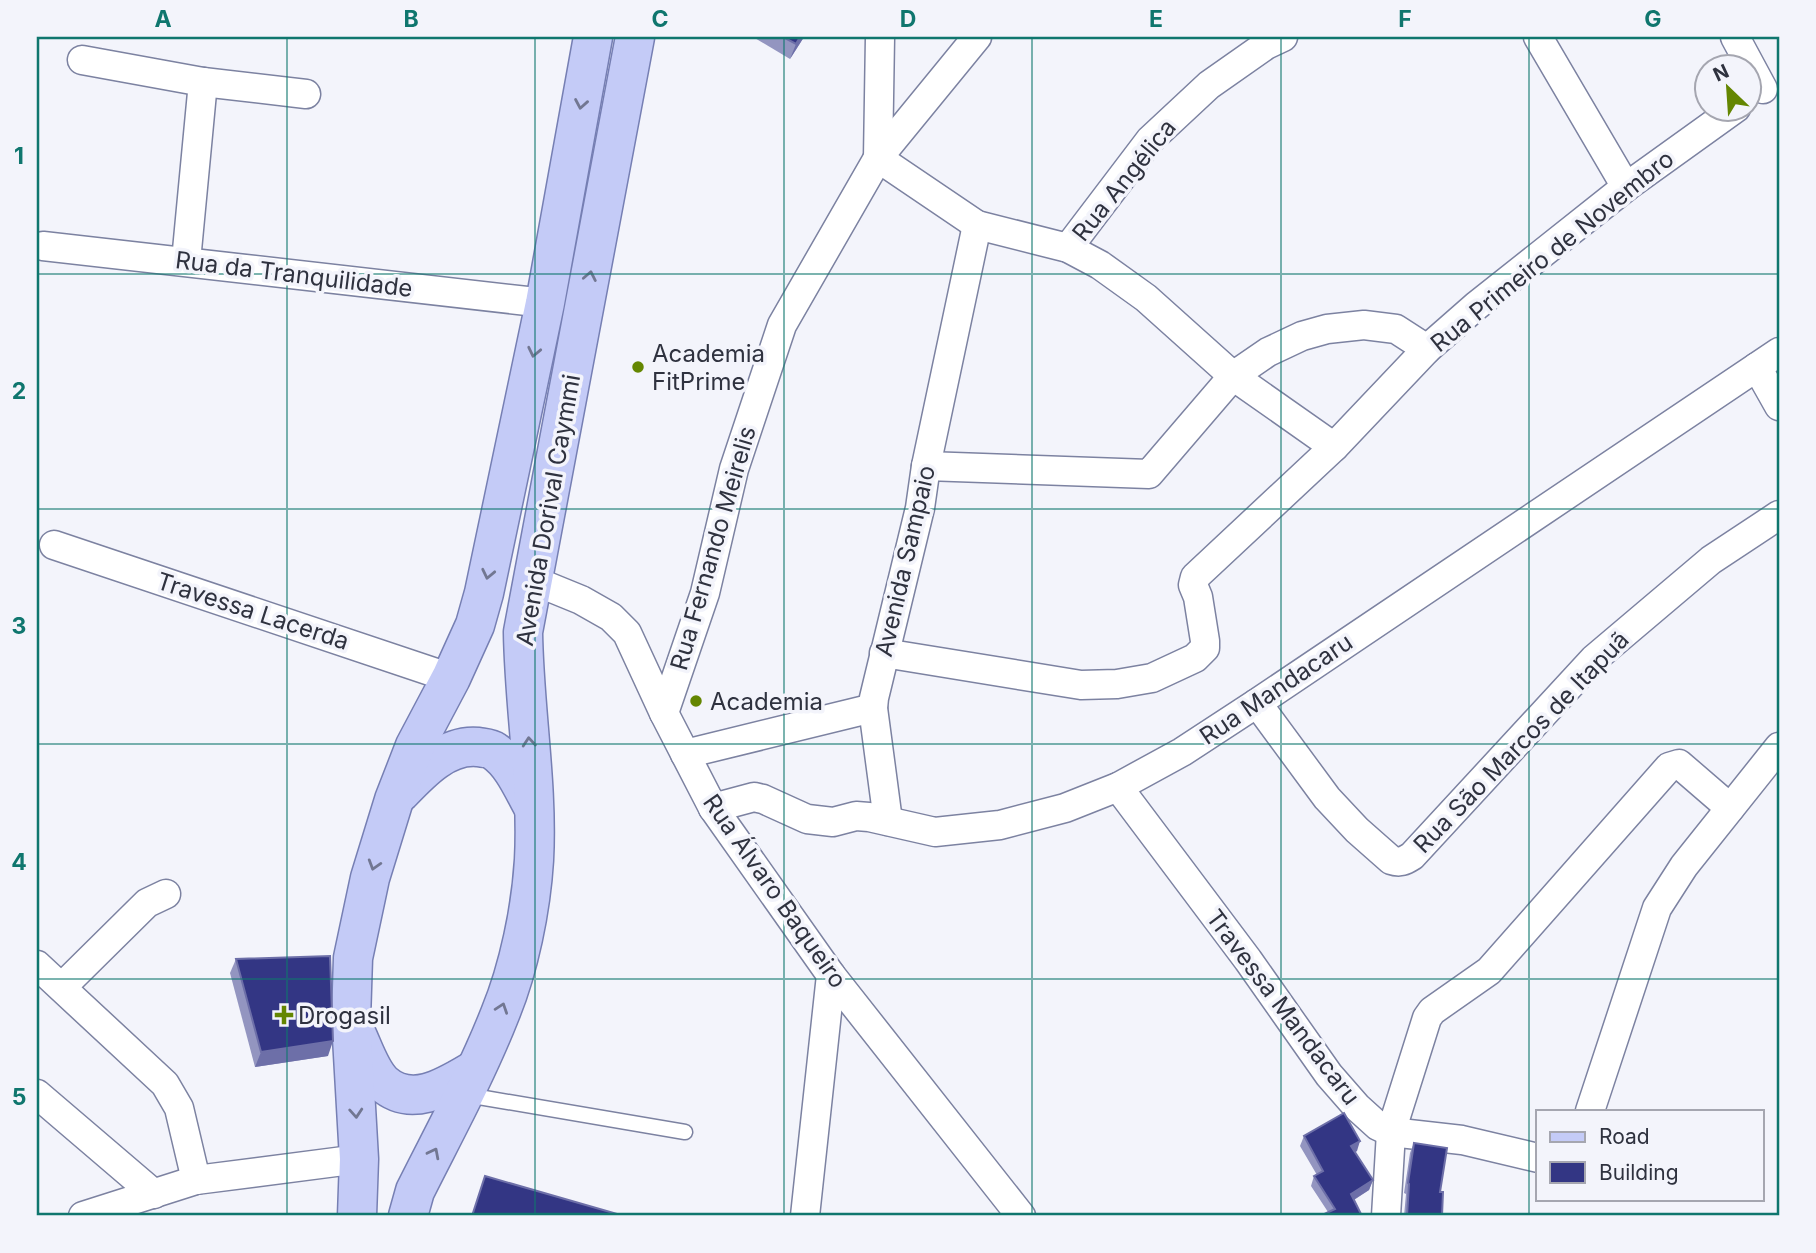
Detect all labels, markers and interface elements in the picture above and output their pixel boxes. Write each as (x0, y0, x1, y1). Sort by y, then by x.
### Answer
text: A (154, 5, 172, 33)
text: B (403, 5, 419, 33)
text: C (651, 5, 669, 33)
text: D (900, 5, 916, 33)
text: E (1149, 5, 1163, 33)
text: F (1398, 5, 1412, 33)
text: G (1644, 5, 1662, 33)
north arrow (1694, 52, 1764, 122)
text: N (1710, 60, 1732, 87)
one-way arrow (574, 98, 589, 110)
street label: Rua Angélica (1066, 113, 1182, 247)
text: 1 (14, 142, 24, 170)
street label: Rua Primeiro de Novembro (1425, 144, 1679, 358)
street label: Rua da Tranquilidade (174, 245, 414, 303)
one-way arrow (582, 270, 597, 282)
place label: Academia FitPrime (652, 339, 765, 396)
one-way arrow (528, 346, 543, 358)
marker: Academia FitPrime (630, 359, 646, 375)
street label: Avenida Dorival Caymmi (510, 372, 586, 648)
text: 2 (12, 377, 26, 405)
street label: Rua Fernando Meirelis (664, 423, 762, 673)
street label: Avenida Sampaio (869, 463, 941, 659)
street label: Travessa Lacerda (153, 566, 353, 656)
one-way arrow (481, 568, 496, 580)
text: 3 (12, 612, 26, 640)
street label: Rua São Marcos de Itapuã (1407, 625, 1635, 859)
street label: Rua Mandacaru (1194, 627, 1358, 751)
place label: Academia (710, 687, 823, 716)
marker: Academia (688, 693, 704, 709)
one-way arrow (522, 736, 537, 747)
street label: Rua Álvaro Baqueiro (697, 788, 854, 993)
text: 4 (11, 848, 27, 876)
one-way arrow (368, 859, 383, 871)
street label: Travessa Mandacaru (1200, 904, 1366, 1110)
place label: Drogasil (298, 1001, 391, 1030)
one-way arrow (494, 1003, 508, 1015)
marker: Drogasil (276, 1007, 292, 1023)
text: 5 (12, 1083, 26, 1111)
one-way arrow (349, 1108, 364, 1119)
legend (1536, 1110, 1764, 1200)
text: Road (1599, 1124, 1650, 1149)
one-way arrow (425, 1148, 439, 1161)
text: Building (1599, 1160, 1679, 1185)

